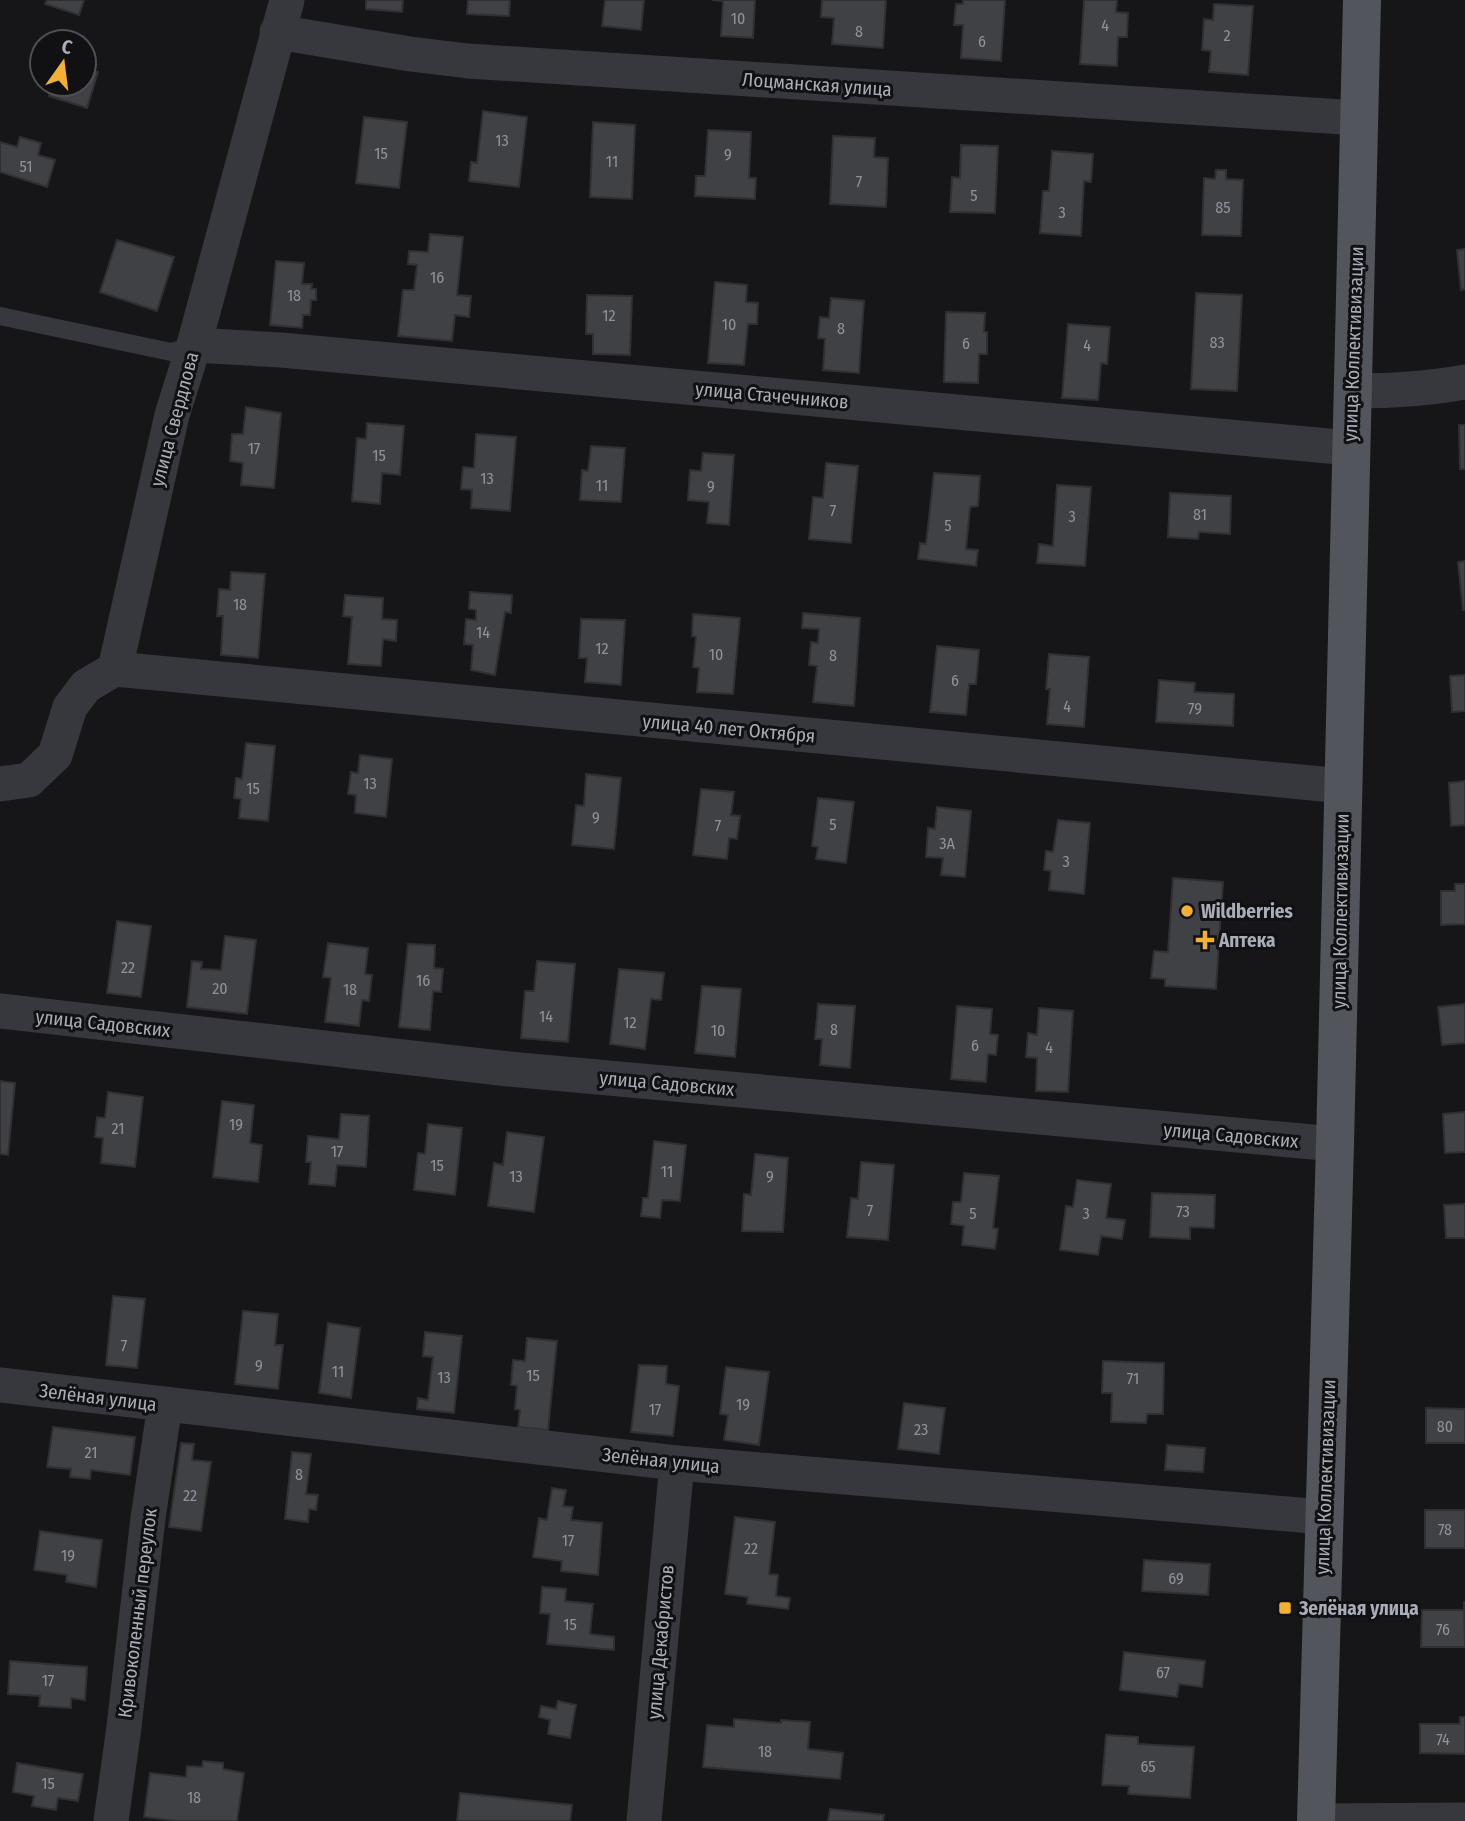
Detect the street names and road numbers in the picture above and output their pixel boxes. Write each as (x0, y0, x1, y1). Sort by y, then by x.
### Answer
street label: Лоцманская улица (741, 68, 893, 101)
street label: улица Коллективизации (1339, 246, 1368, 442)
street label: улица Свердлова (145, 349, 203, 489)
street label: улица Стачечников (694, 377, 850, 414)
street label: улица 40 лет Октября (642, 709, 816, 748)
street label: улица Коллективизации (1327, 813, 1354, 1009)
street label: улица Садовских (34, 1005, 172, 1042)
street label: улица Садовских (599, 1066, 736, 1101)
street label: улица Садовских (1163, 1118, 1300, 1153)
street label: Зелёная улица (38, 1379, 158, 1416)
street label: улица Коллективизации (1311, 1379, 1340, 1575)
street label: Зелёная улица (601, 1443, 721, 1478)
street label: Кривоколенный переулок (113, 1507, 162, 1719)
street label: улица Декабристов (642, 1564, 679, 1720)

